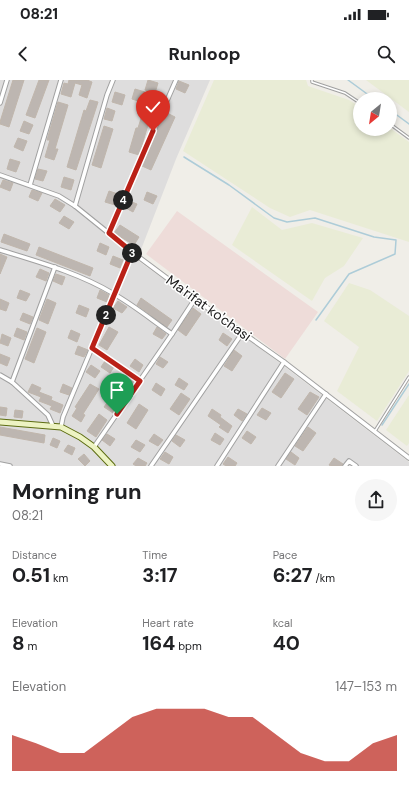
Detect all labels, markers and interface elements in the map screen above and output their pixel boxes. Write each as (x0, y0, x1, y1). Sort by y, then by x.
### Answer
text: 08:21 (20, 4, 58, 24)
text: Runloop (168, 42, 241, 66)
icon: back (12, 43, 34, 65)
icon: search (375, 43, 397, 65)
pin (136, 90, 170, 131)
north arrow (353, 92, 397, 136)
map controls (353, 92, 397, 136)
icon: check (142, 96, 164, 118)
pin: 4 (113, 190, 133, 210)
text: 4 (119, 193, 127, 207)
pin: 3 (122, 243, 142, 263)
text: 3 (129, 246, 135, 260)
street label: Ma'rifat ko'chasi (163, 271, 255, 345)
pin: 2 (96, 305, 116, 325)
text: 2 (103, 308, 109, 322)
pin (100, 373, 134, 414)
icon: arrive (106, 379, 128, 401)
text: Morning run (12, 477, 142, 506)
button: share (355, 479, 397, 521)
text: 08:21 (12, 507, 43, 524)
text: Distance (12, 548, 57, 562)
text: Time (142, 548, 167, 562)
text: Pace (273, 548, 297, 562)
text: 0.51 (12, 562, 50, 588)
text: 3:17 (142, 562, 178, 588)
text: 6:27 (273, 562, 313, 588)
text: km (50, 571, 68, 585)
text: /km (313, 571, 335, 585)
text: Elevation (12, 616, 58, 630)
text: Heart rate (142, 616, 194, 630)
text: kcal (273, 616, 293, 630)
text: 8 (12, 630, 25, 656)
text: 164 (142, 630, 175, 656)
text: 40 (273, 630, 300, 656)
text: m (25, 639, 37, 653)
text: bpm (175, 639, 202, 653)
text: Elevation (12, 678, 66, 695)
text: 147–153 m (335, 678, 397, 695)

